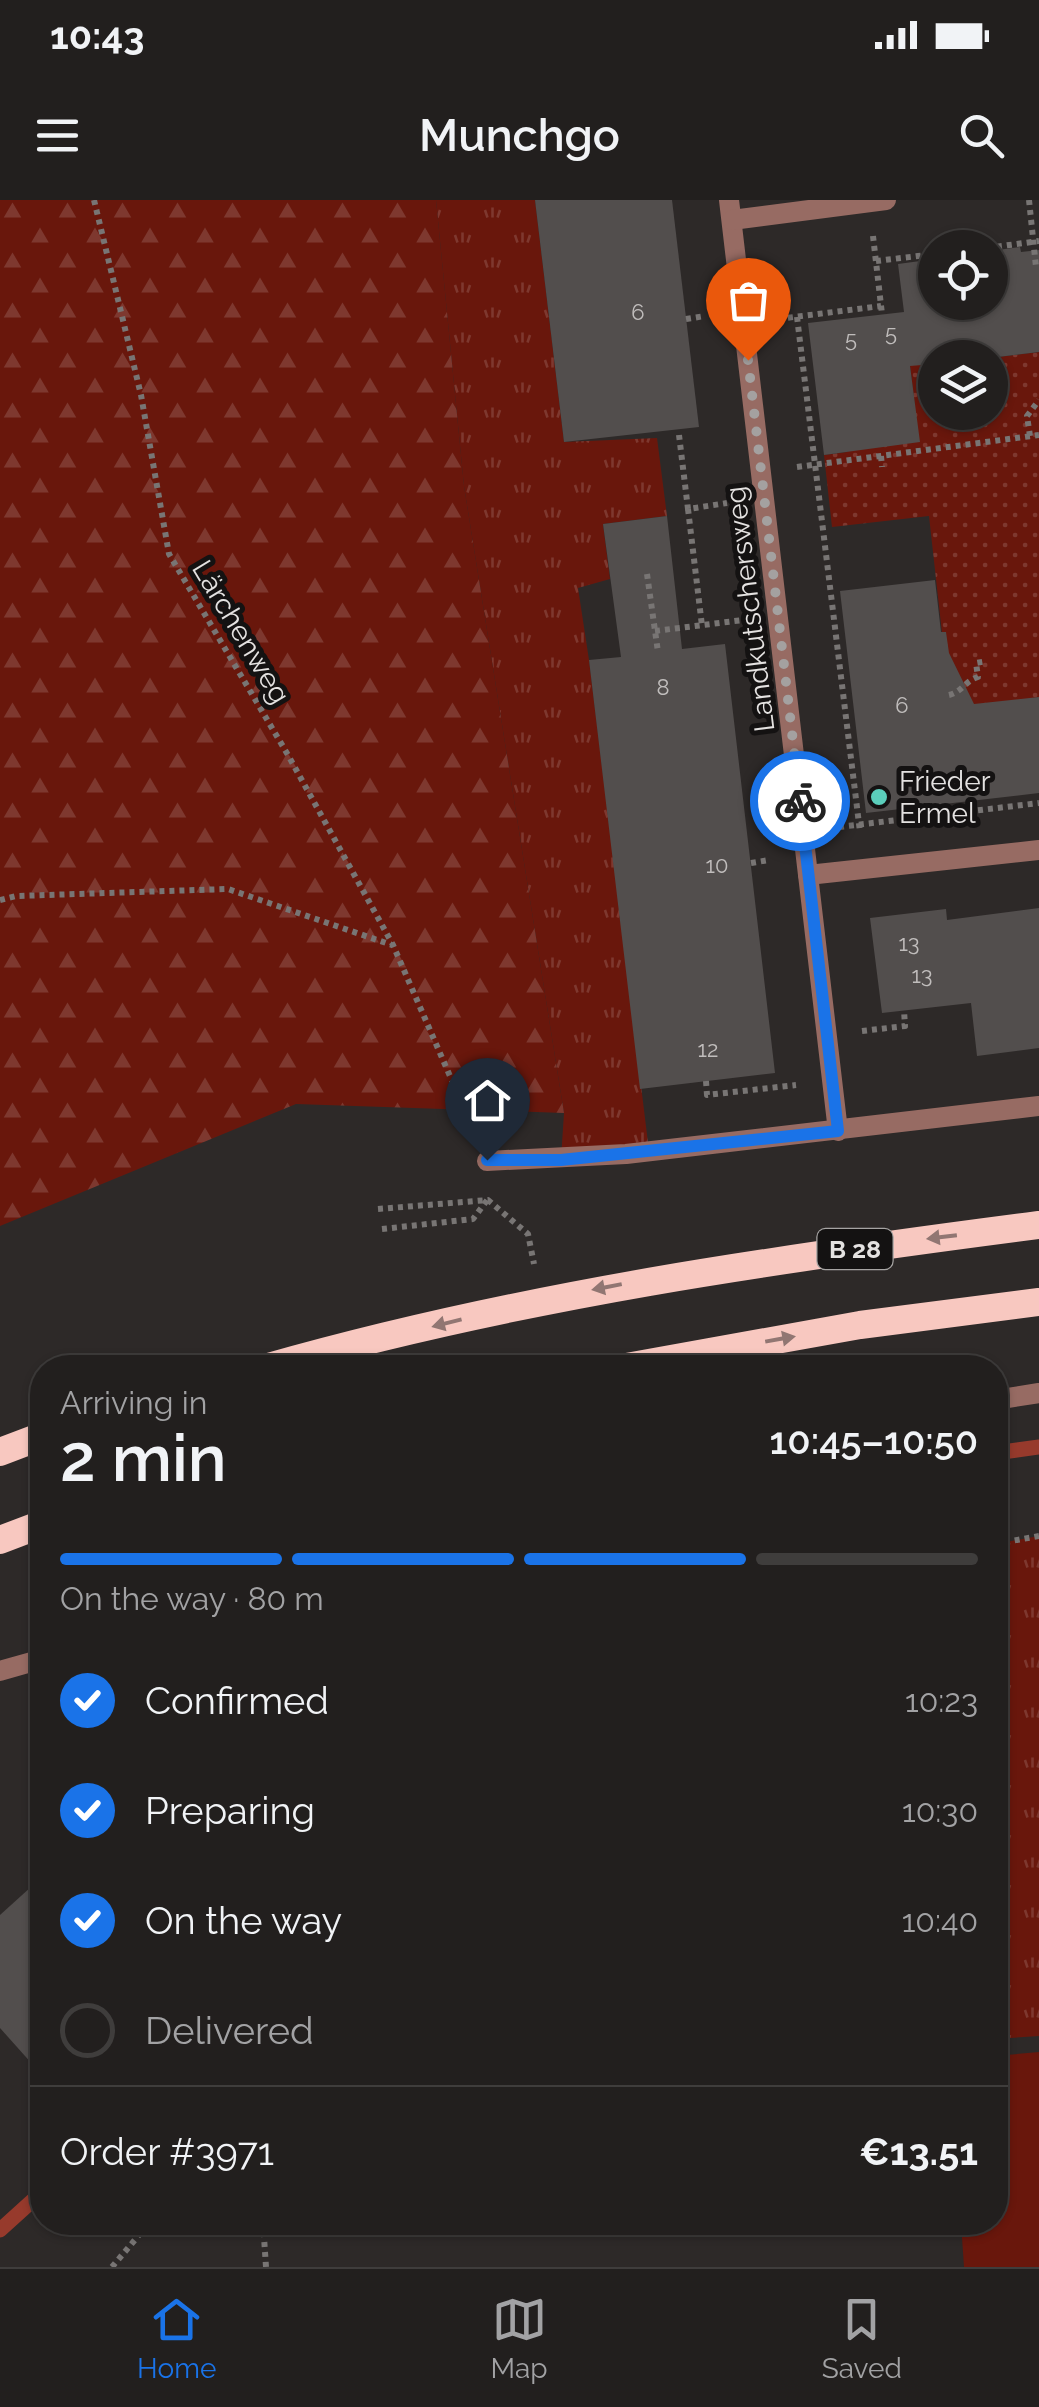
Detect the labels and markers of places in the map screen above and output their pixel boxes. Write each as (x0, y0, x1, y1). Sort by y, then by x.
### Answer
pin (706, 258, 791, 361)
place label: Frieder Ermel (899, 765, 991, 830)
marker: Frieder Ermel (868, 786, 890, 808)
pin (445, 1058, 530, 1161)

